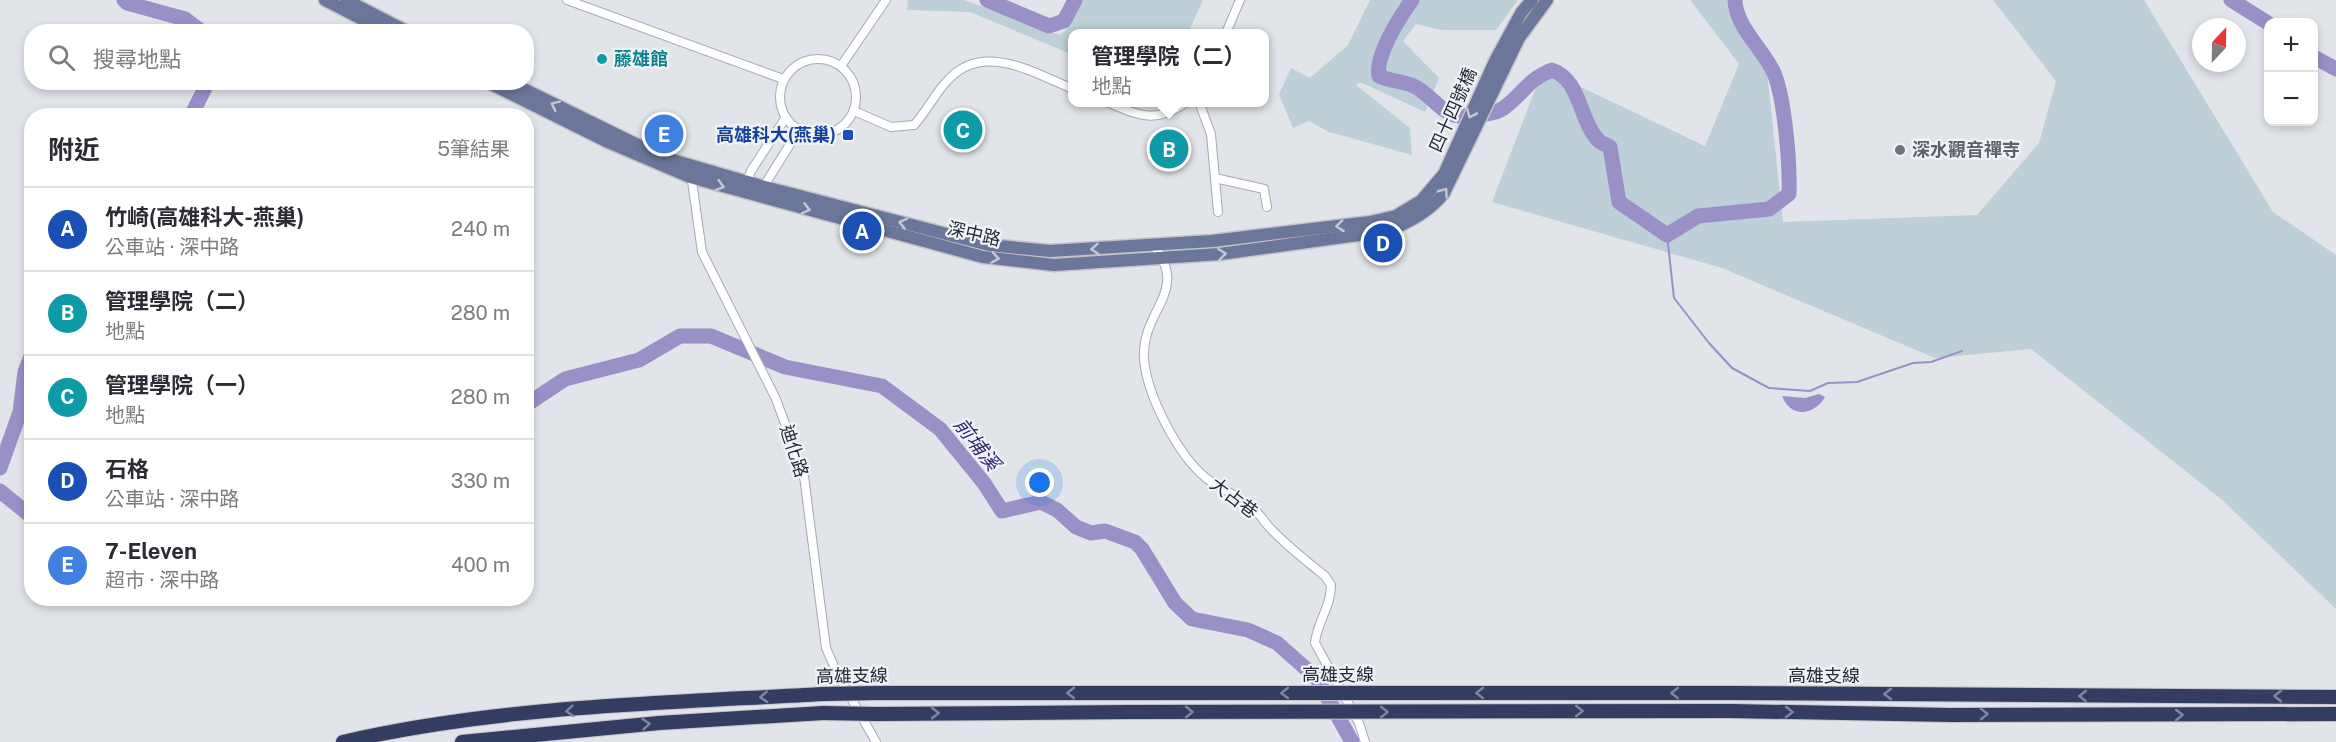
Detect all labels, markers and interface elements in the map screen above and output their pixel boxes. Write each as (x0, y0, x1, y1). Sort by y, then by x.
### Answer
north arrow (2192, 18, 2246, 72)
map controls (2264, 18, 2318, 126)
button: + (2264, 18, 2318, 72)
search box (24, 24, 534, 90)
popup (1068, 29, 1269, 107)
icon: search (45, 41, 78, 74)
text: 管理學院（二） (1091, 43, 1246, 69)
text: 搜尋地點 (93, 46, 181, 72)
place label: 藤雄館 (614, 48, 668, 69)
marker: 藤雄館 (595, 52, 609, 66)
street label: 四十四號橋 (1425, 64, 1480, 155)
button: − (2264, 72, 2318, 126)
text: 地點 (1091, 74, 1131, 98)
one-way arrow (550, 100, 561, 112)
pin: C (944, 108, 982, 152)
one-way arrow (1466, 108, 1478, 119)
pin: E (644, 112, 684, 156)
place label: 高雄科大(燕巢) (716, 124, 836, 145)
pin: B (1150, 126, 1188, 172)
marker: 高雄科大(燕巢) (841, 128, 855, 142)
text: 附近 (48, 134, 100, 165)
text: 5筆結果 (437, 137, 510, 161)
place label: 深水觀音禪寺 (1912, 139, 2020, 160)
marker: 深水觀音禪寺 (1893, 143, 1907, 157)
one-way arrow (714, 179, 725, 191)
one-way arrow (1437, 188, 1448, 199)
one-way arrow (801, 202, 811, 215)
text: 竹崎(高雄科大-燕巢) (105, 204, 304, 230)
pin: A (842, 208, 882, 254)
text: A (60, 217, 75, 241)
text: 240 m (451, 217, 510, 241)
one-way arrow (898, 217, 908, 230)
street label: 深中路 (945, 217, 1003, 250)
one-way arrow (1336, 219, 1345, 231)
pin: D (1364, 220, 1402, 266)
text: 公車站 · 深中路 (105, 235, 239, 259)
one-way arrow (1090, 243, 1099, 256)
one-way arrow (1217, 248, 1226, 260)
one-way arrow (990, 252, 1000, 264)
text: 管理學院（二） (105, 288, 259, 314)
text: B (61, 301, 74, 325)
text: 280 m (451, 301, 510, 325)
text: 地點 (105, 319, 145, 343)
text: 管理學院（一） (105, 372, 259, 398)
text: C (60, 385, 75, 409)
text: 280 m (451, 385, 510, 409)
text: 地點 (105, 403, 145, 427)
water label: 前埔溪 (949, 413, 1007, 477)
street label: 迪化路 (776, 422, 813, 480)
text: 石格 (105, 456, 149, 482)
your location (1025, 468, 1054, 497)
text: D (60, 469, 75, 493)
text: 330 m (451, 469, 510, 493)
street label: 大占巷 (1206, 473, 1262, 522)
text: 公車站 · 深中路 (105, 487, 239, 511)
text: 7-Eleven (105, 538, 197, 564)
text: E (61, 553, 74, 577)
text: 400 m (451, 553, 510, 577)
text: 超市 · 深中路 (105, 568, 219, 592)
street label: 高雄支線 (816, 664, 888, 687)
street label: 高雄支線 (1302, 664, 1374, 685)
street label: 高雄支線 (1788, 665, 1860, 686)
one-way arrow (1066, 687, 1075, 699)
one-way arrow (1281, 687, 1290, 699)
one-way arrow (1476, 687, 1485, 699)
one-way arrow (1671, 687, 1680, 699)
one-way arrow (1883, 688, 1892, 700)
one-way arrow (2078, 690, 2087, 702)
one-way arrow (2273, 690, 2282, 702)
one-way arrow (760, 691, 769, 704)
one-way arrow (565, 704, 574, 717)
one-way arrow (1379, 705, 1388, 718)
one-way arrow (1574, 705, 1583, 717)
one-way arrow (1184, 706, 1193, 718)
one-way arrow (1784, 706, 1793, 718)
one-way arrow (930, 707, 939, 719)
one-way arrow (1979, 708, 1988, 721)
one-way arrow (2174, 709, 2183, 721)
one-way arrow (641, 718, 651, 731)

